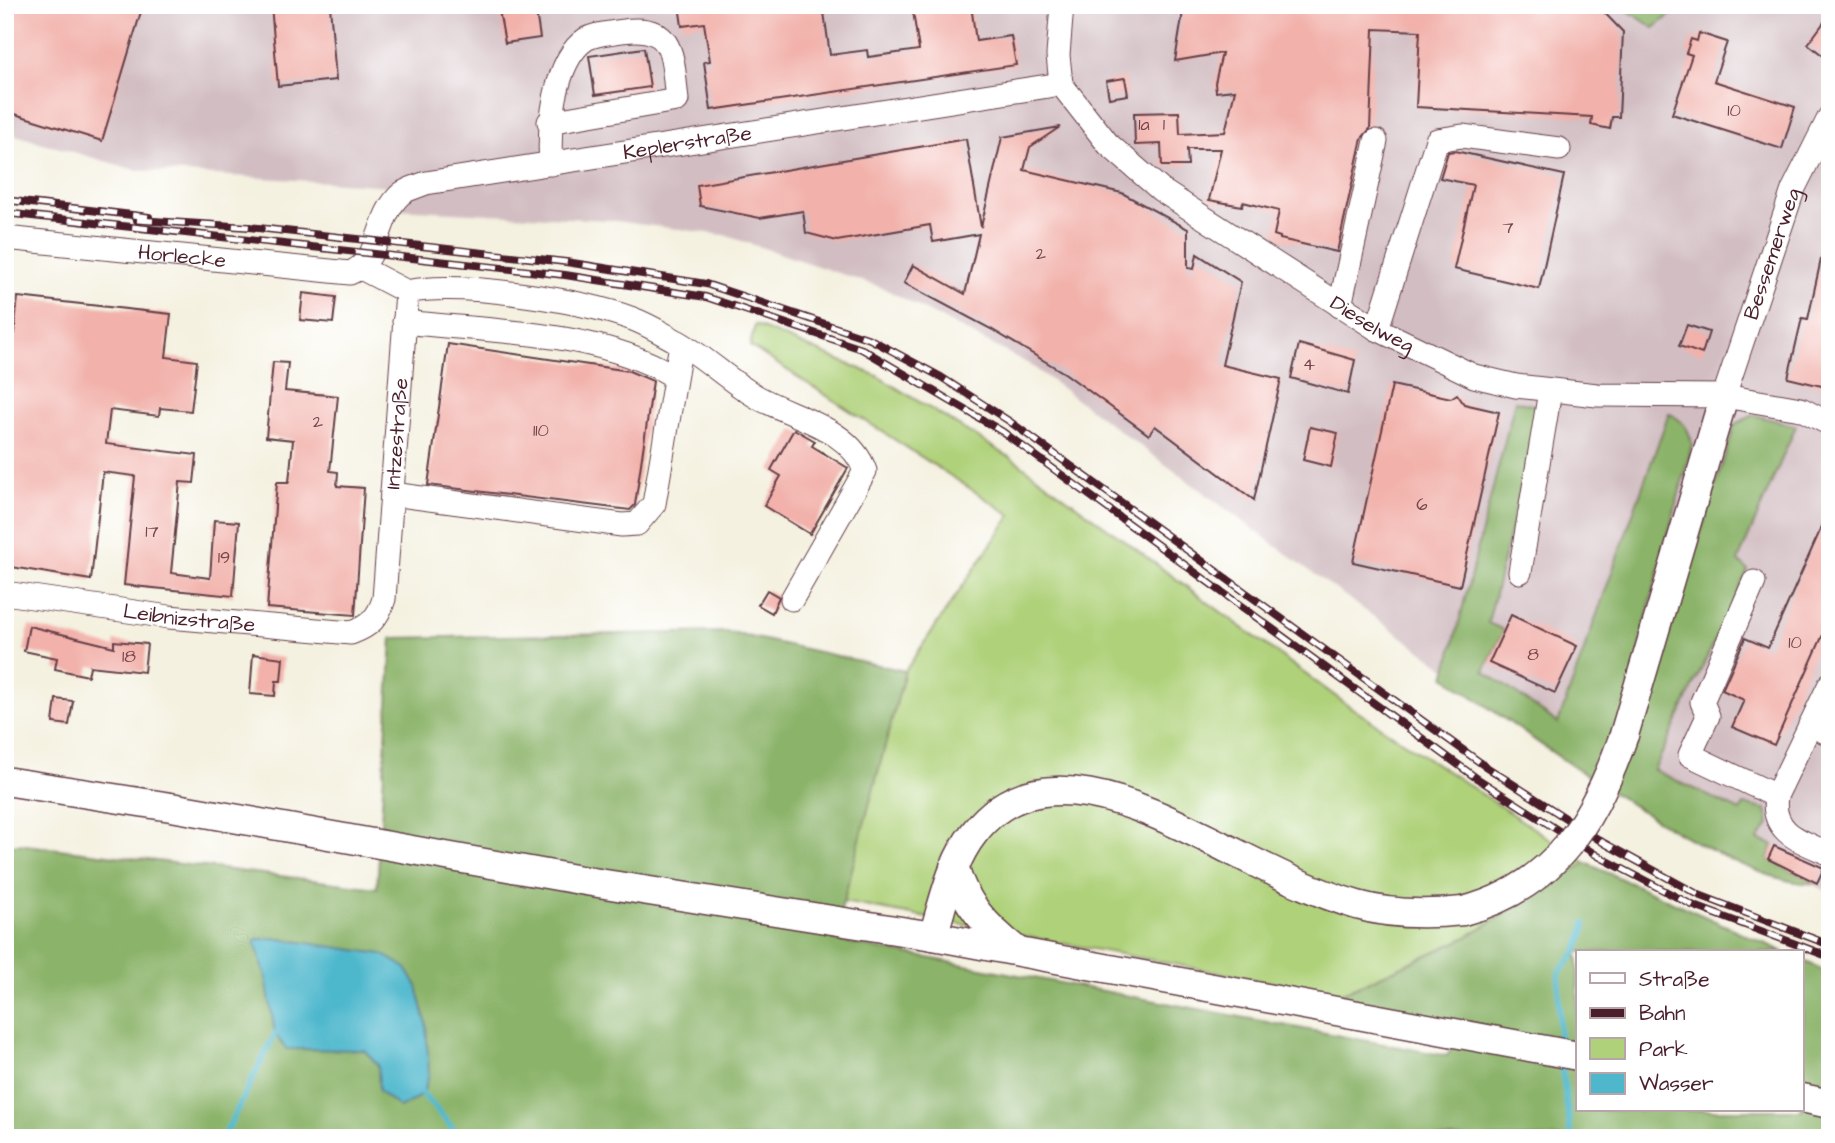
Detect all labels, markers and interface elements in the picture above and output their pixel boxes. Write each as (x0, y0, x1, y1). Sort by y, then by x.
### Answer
house number: 10 (1727, 98, 1741, 123)
house number: 1a (1138, 112, 1150, 137)
house number: 1 (1163, 112, 1165, 137)
street label: Keplerstraße (621, 118, 754, 167)
street label: Bessemerweg (1736, 184, 1809, 323)
house number: 7 (1502, 215, 1514, 240)
street label: Horlecke (137, 237, 228, 275)
house number: 2 (1036, 241, 1047, 266)
street label: Dieselweg (1325, 288, 1419, 361)
house number: 4 (1303, 352, 1315, 377)
street label: Intzestraße (378, 377, 415, 490)
house number: 2 (313, 409, 324, 434)
house number: 110 (533, 418, 549, 443)
house number: 6 (1416, 492, 1428, 517)
house number: 17 (145, 519, 159, 544)
house number: 19 (218, 545, 230, 570)
street label: Leibnizstraße (121, 596, 257, 639)
house number: 10 (1788, 630, 1802, 655)
house number: 8 (1527, 642, 1539, 667)
house number: 18 (122, 644, 136, 669)
legend (1576, 950, 1804, 1112)
text: Straße (1639, 965, 1710, 994)
text: Bahn (1639, 999, 1686, 1028)
text: Park (1639, 1035, 1688, 1064)
text: Wasser (1639, 1069, 1714, 1098)

